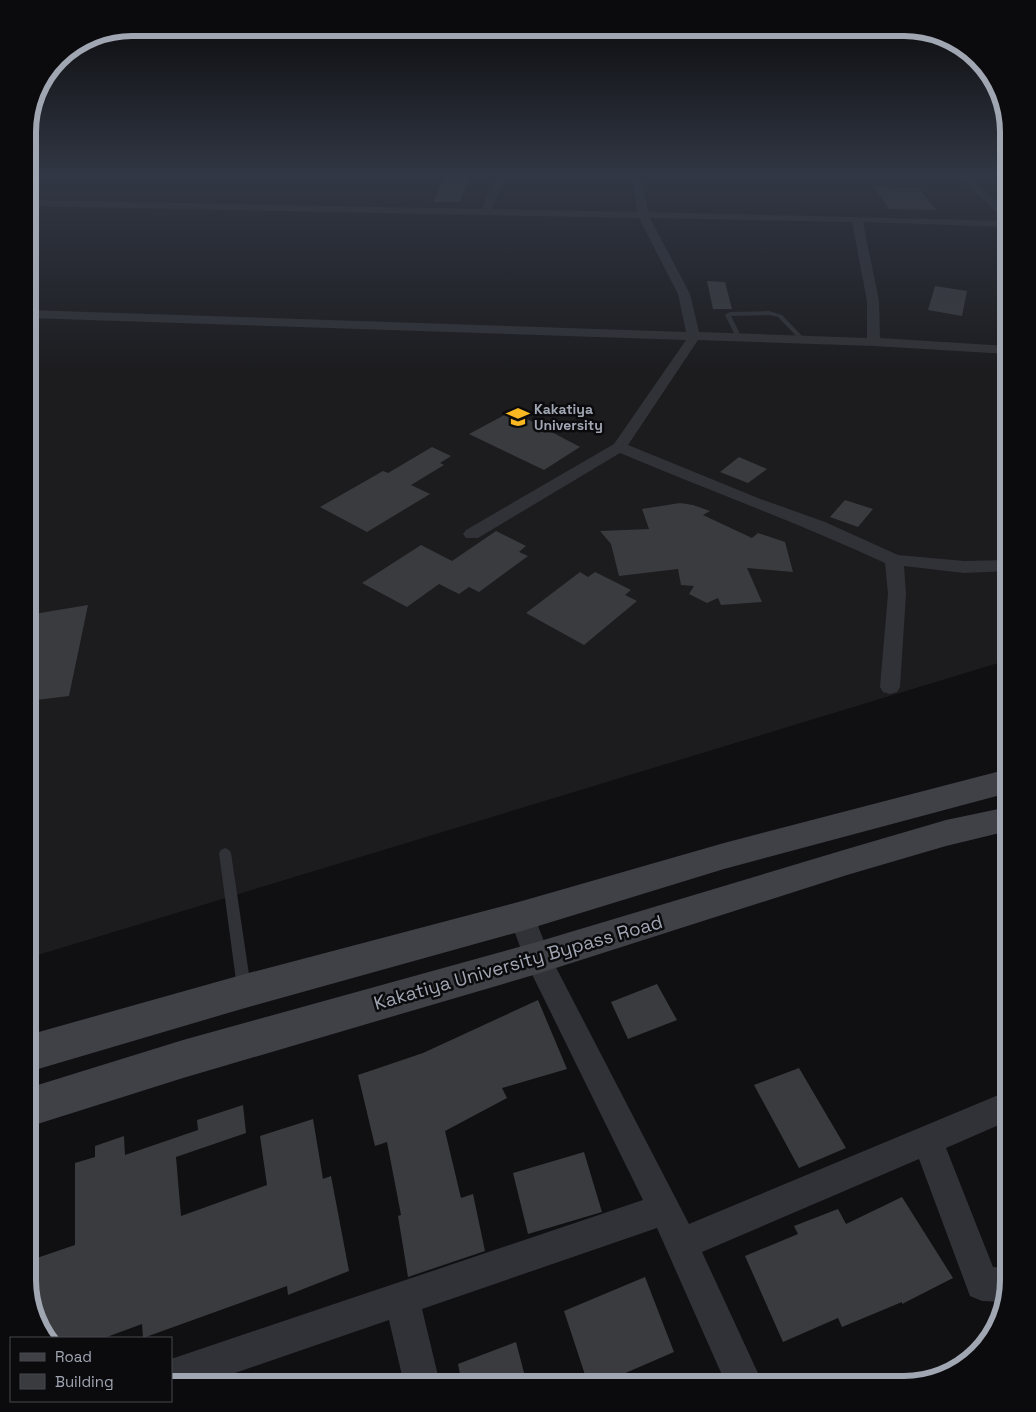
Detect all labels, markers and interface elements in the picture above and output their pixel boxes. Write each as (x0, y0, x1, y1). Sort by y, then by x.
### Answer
place label: Kakatiya University (534, 400, 603, 434)
school or university icon: Kakatiya University (505, 404, 531, 430)
street label: Kakatiya University Bypass Road (371, 909, 666, 1016)
legend (10, 1337, 172, 1402)
text: Road (55, 1347, 92, 1366)
text: Building (55, 1372, 114, 1391)

